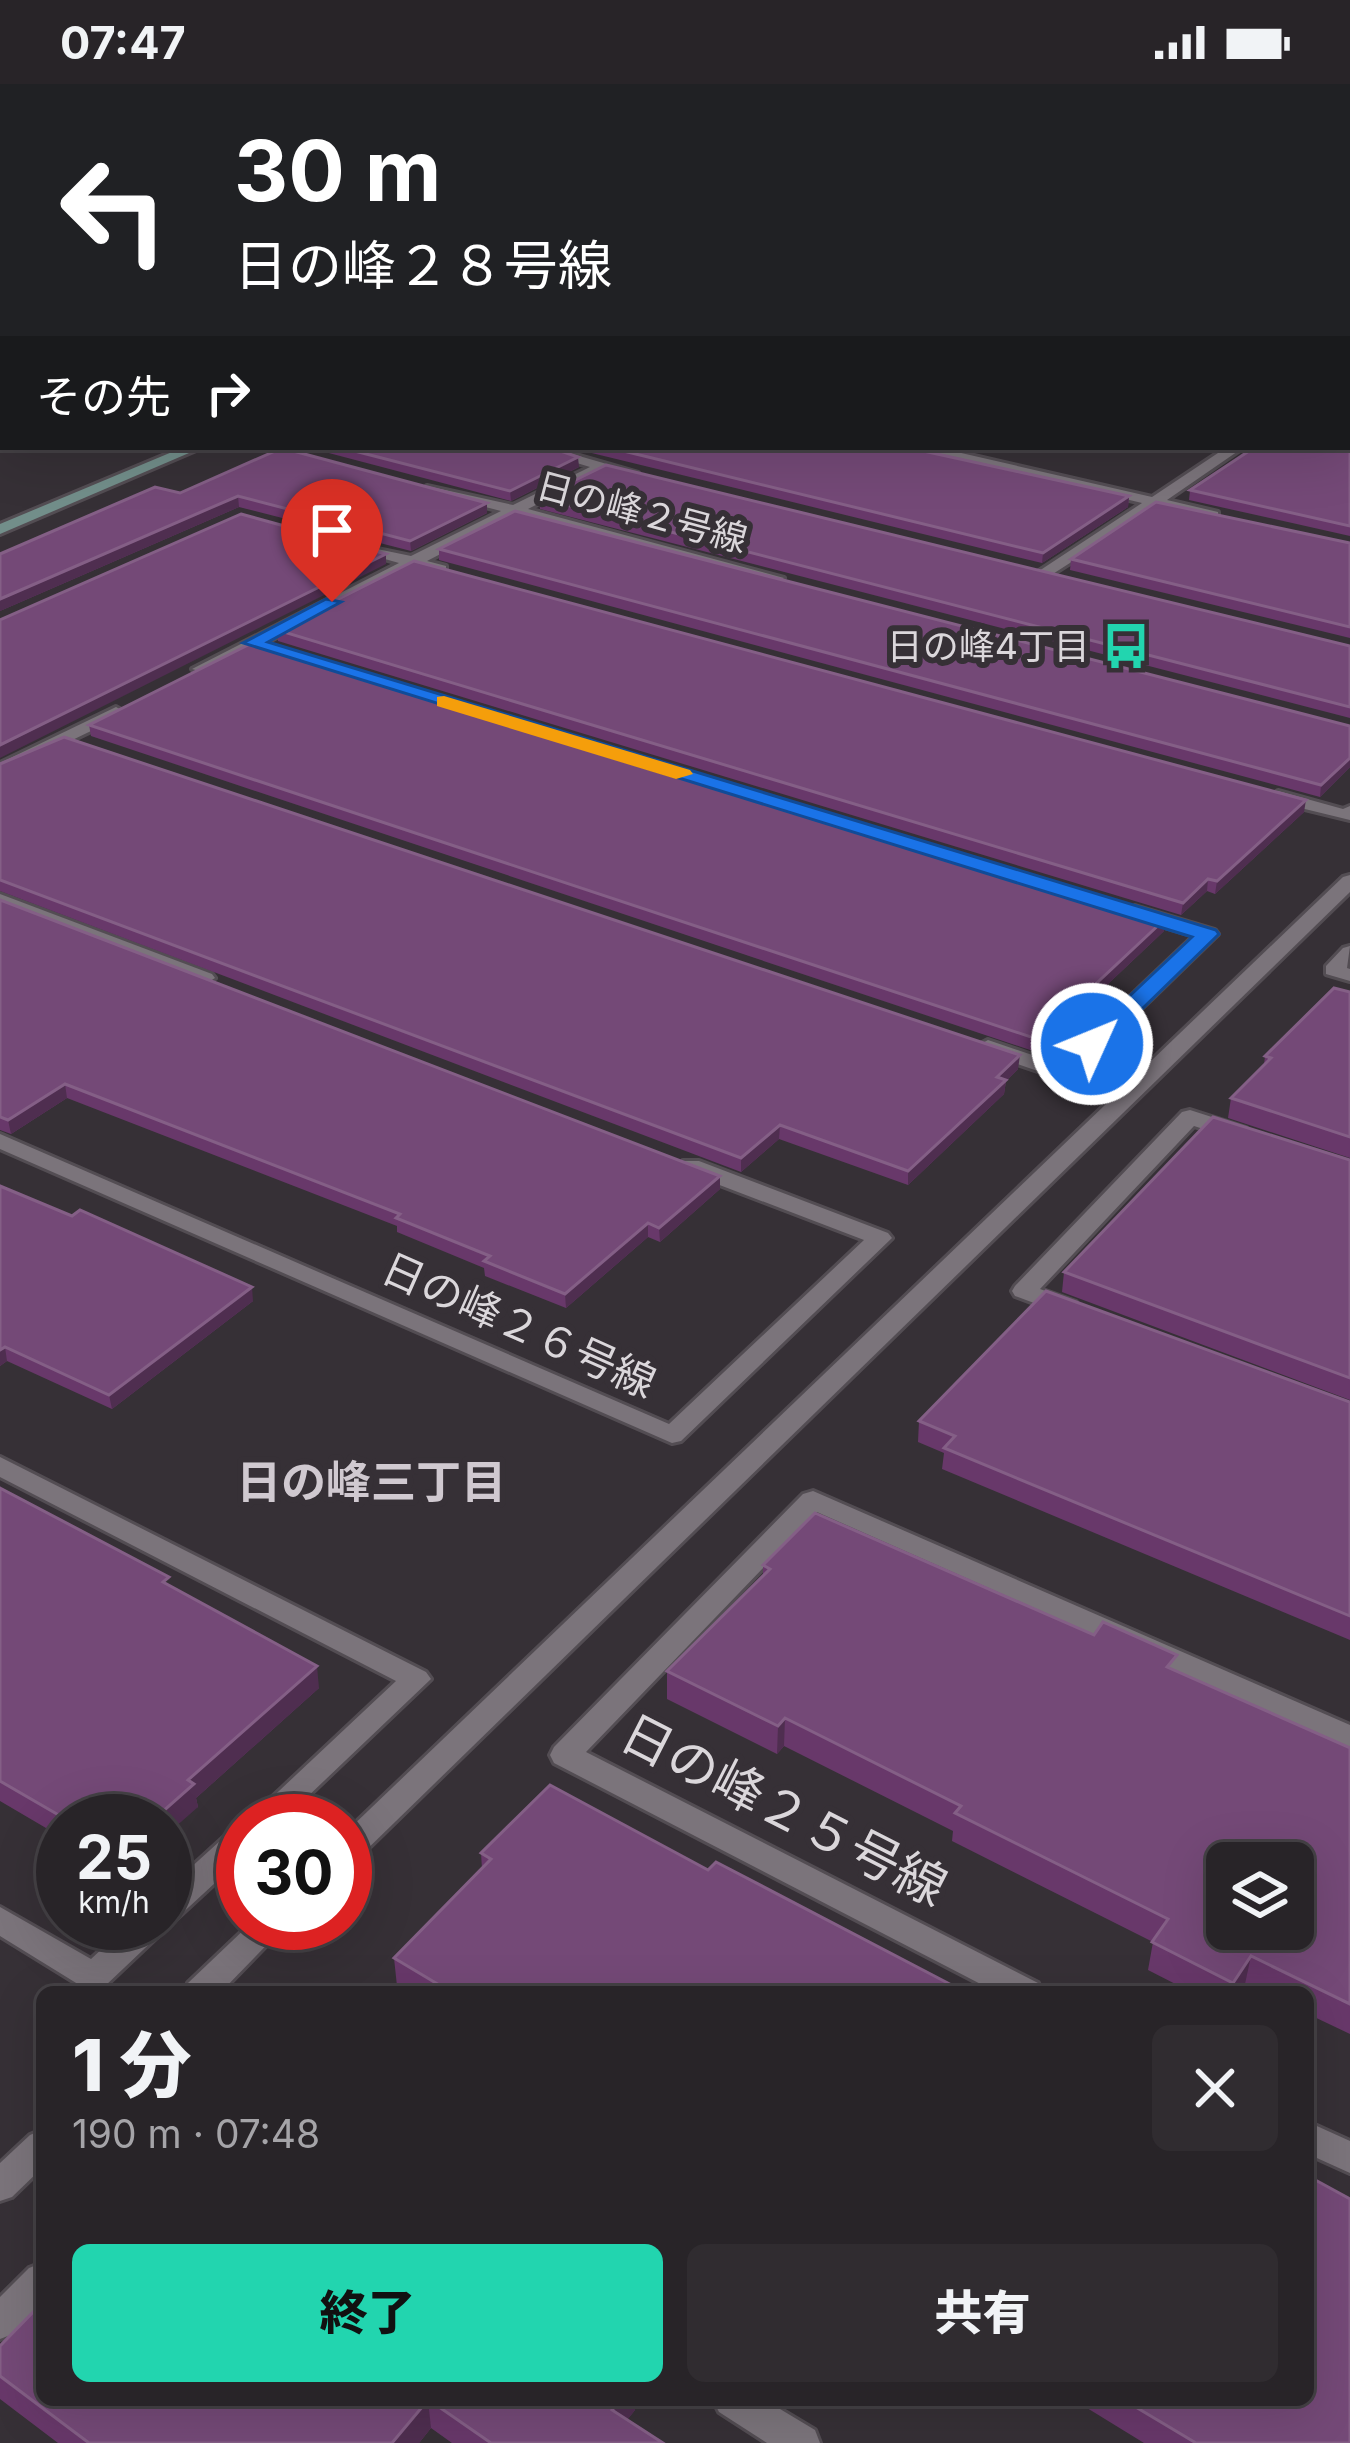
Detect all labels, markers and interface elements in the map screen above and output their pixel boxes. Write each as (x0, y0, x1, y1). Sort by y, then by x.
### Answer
text: 07:47 (60, 15, 186, 70)
text: 30 m (234, 120, 441, 221)
icon: left (36, 132, 192, 288)
text: 日の峰２８号線 (234, 233, 612, 298)
icon: right (195, 360, 261, 426)
text: その先 (36, 369, 171, 424)
street label: 日の峰２号線 (532, 463, 752, 561)
pin (281, 479, 383, 602)
icon: arrive (299, 497, 365, 563)
bus stop icon: 日の峰4丁目 (1101, 621, 1151, 671)
place label: 日の峰4丁目 (887, 624, 1090, 668)
position arrow (1029, 981, 1155, 1107)
street label: 日の峰２６号線 (375, 1241, 664, 1408)
district label: 日の峰三丁目 (236, 1454, 506, 1509)
street label: 日の峰２５号線 (611, 1701, 957, 1918)
speed limit sign: 30 (216, 1794, 372, 1950)
text: 25 (76, 1821, 152, 1893)
map controls (1206, 1842, 1314, 1950)
button: layers (1206, 1842, 1314, 1950)
text: km/h (78, 1884, 150, 1920)
text: 1 分 (72, 2021, 192, 2108)
button: close (1152, 2025, 1278, 2151)
text: 190 m · 07:48 (72, 2110, 320, 2157)
button: 終了 (72, 2244, 663, 2382)
button: 共有 (687, 2244, 1278, 2382)

